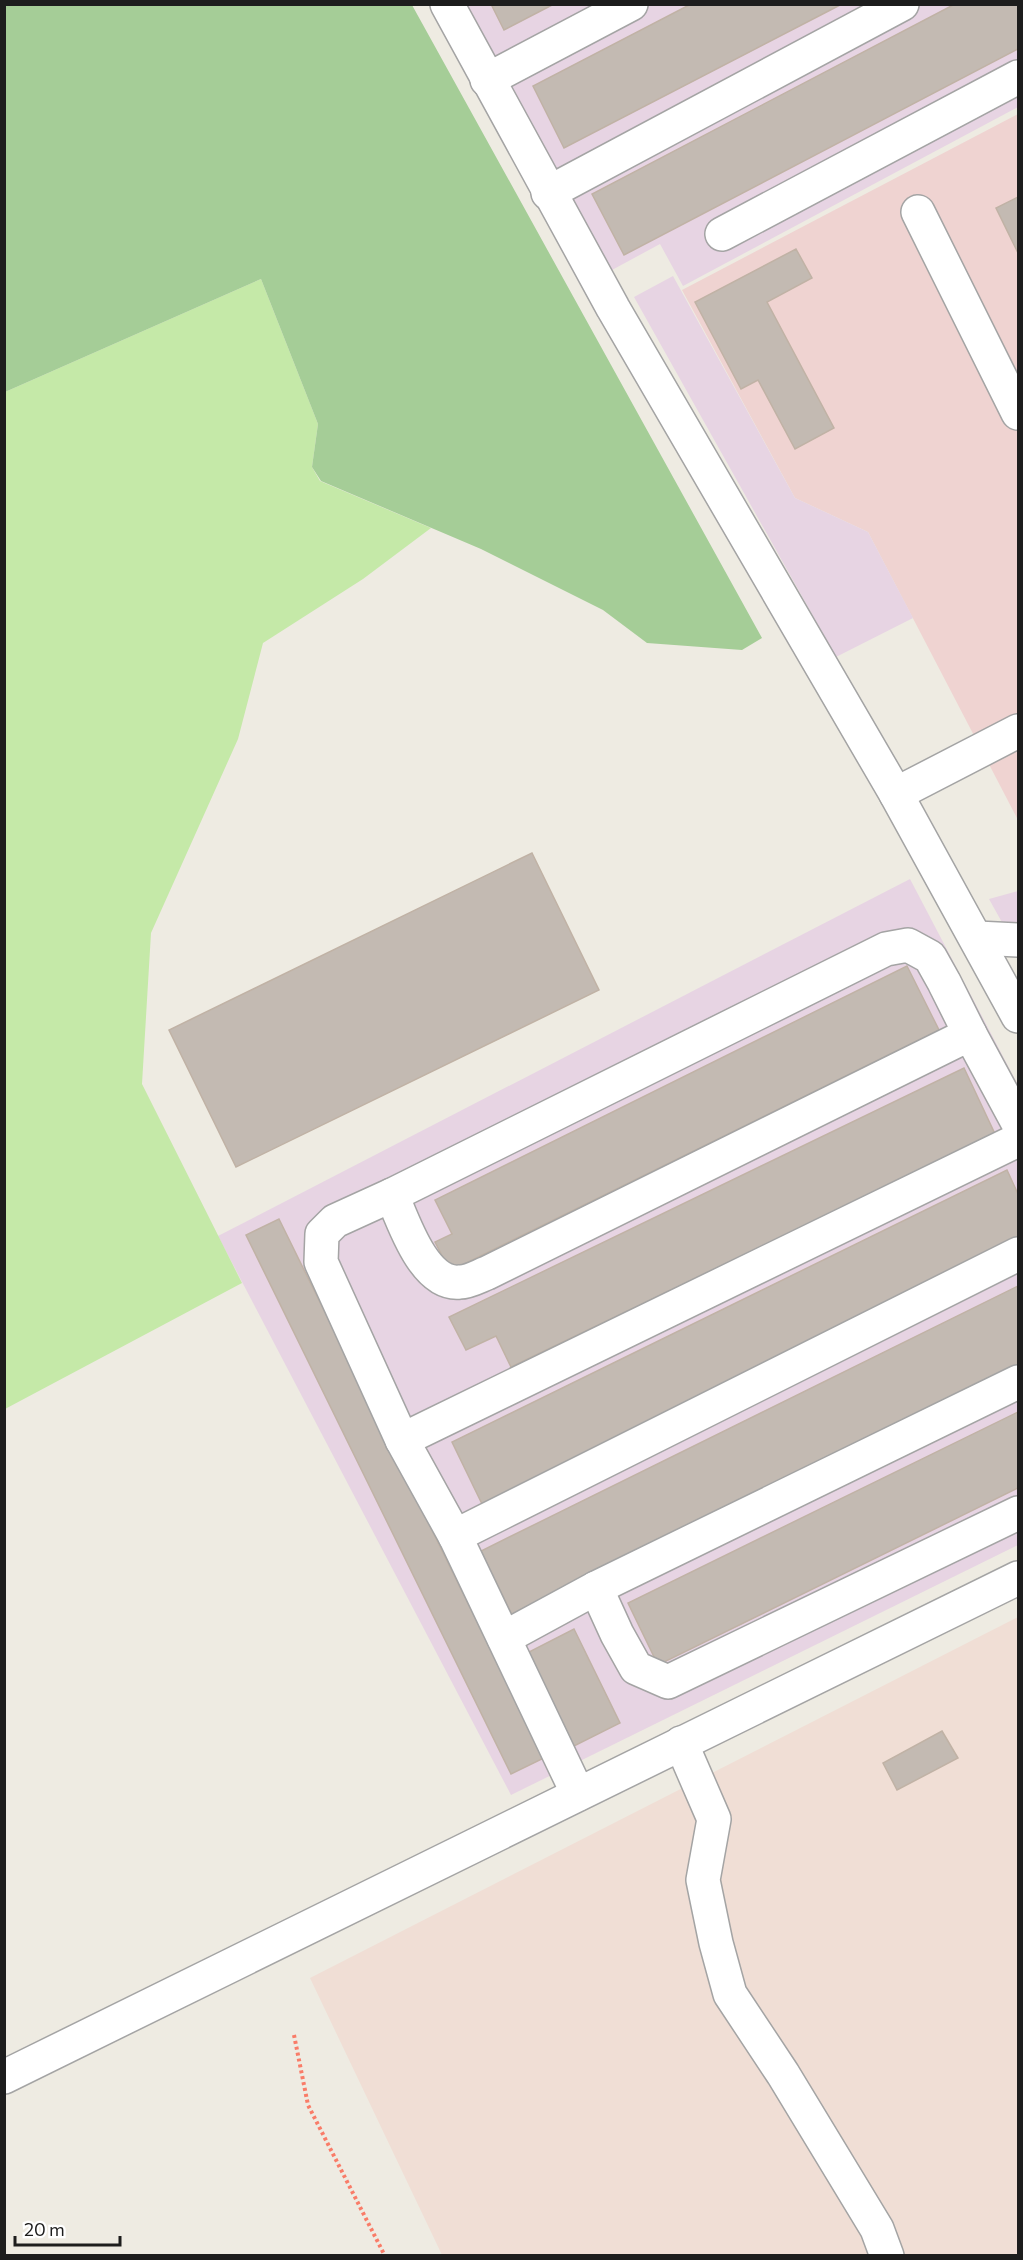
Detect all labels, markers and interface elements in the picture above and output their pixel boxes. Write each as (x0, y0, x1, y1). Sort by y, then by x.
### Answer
scale bar (15, 2209, 120, 2247)
text: 20 m (24, 2218, 65, 2240)

